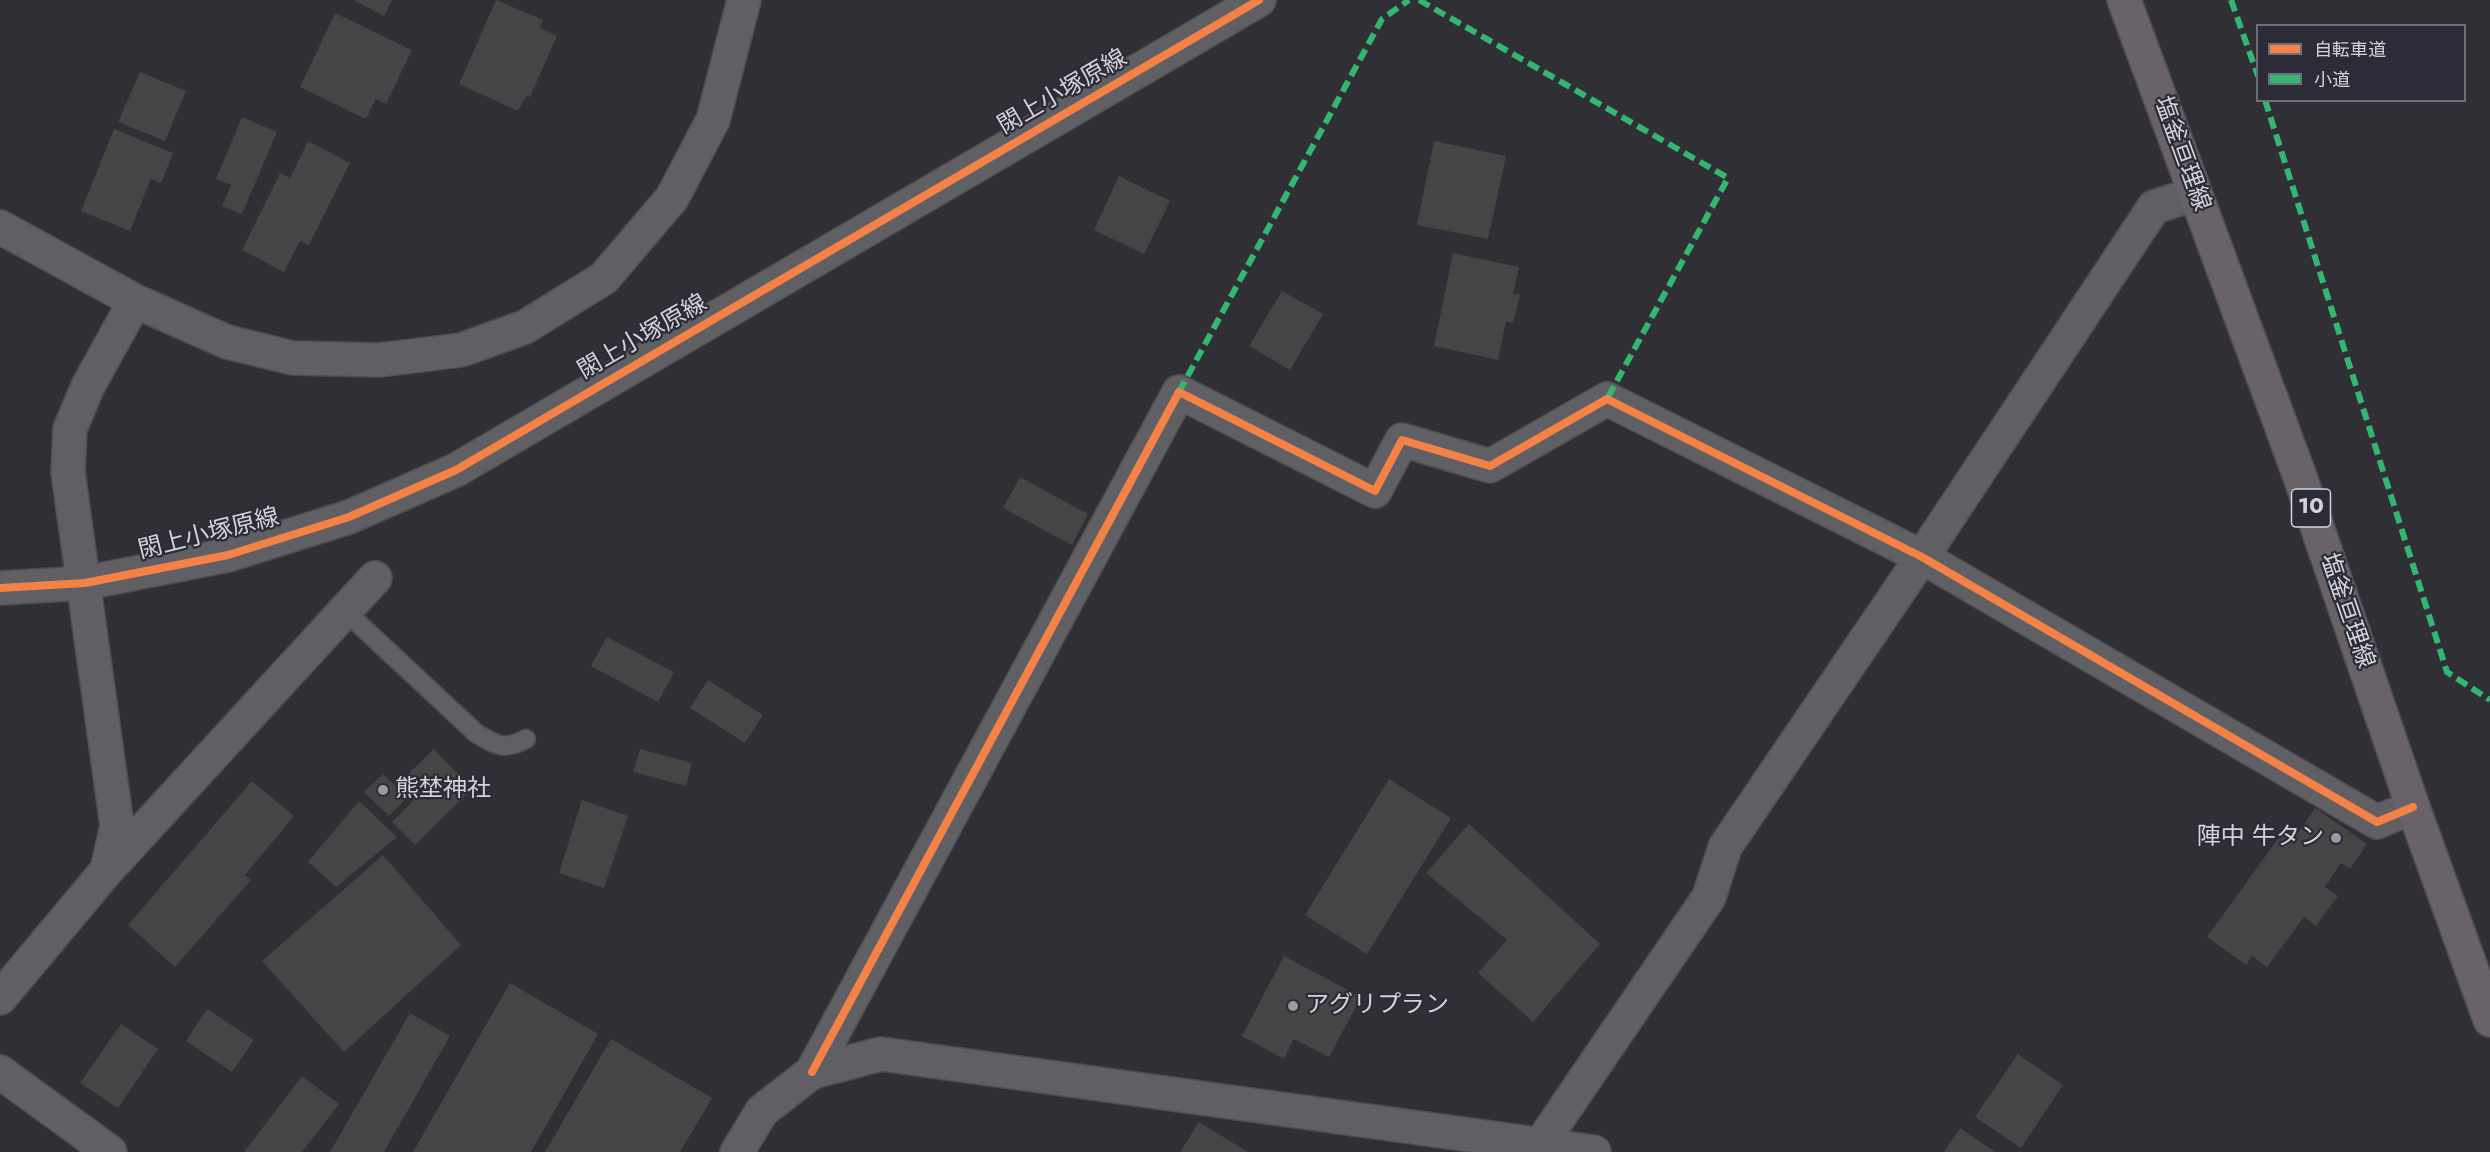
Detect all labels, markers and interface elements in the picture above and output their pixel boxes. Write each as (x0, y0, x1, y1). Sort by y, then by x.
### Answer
legend (2256, 24, 2466, 102)
text: 自転車道 (2314, 37, 2386, 63)
street label: 閖上小塚原線 (993, 45, 1133, 141)
text: 小道 (2314, 67, 2350, 93)
street label: 塩釜亘理線 (2147, 93, 2215, 215)
street label: 閖上小塚原線 (573, 290, 713, 386)
road number: 10 (2292, 489, 2330, 527)
street label: 閖上小塚原線 (136, 504, 282, 566)
street label: 塩釜亘理線 (2313, 550, 2379, 672)
place label: 熊埜神社 (395, 776, 491, 804)
marker: 熊埜神社 (376, 783, 390, 797)
place label: 陣中 牛タン (2197, 824, 2324, 852)
marker: 陣中 牛タン (2329, 831, 2343, 845)
place label: アグリプラン (1305, 992, 1449, 1020)
marker: アグリプラン (1286, 999, 1300, 1013)

